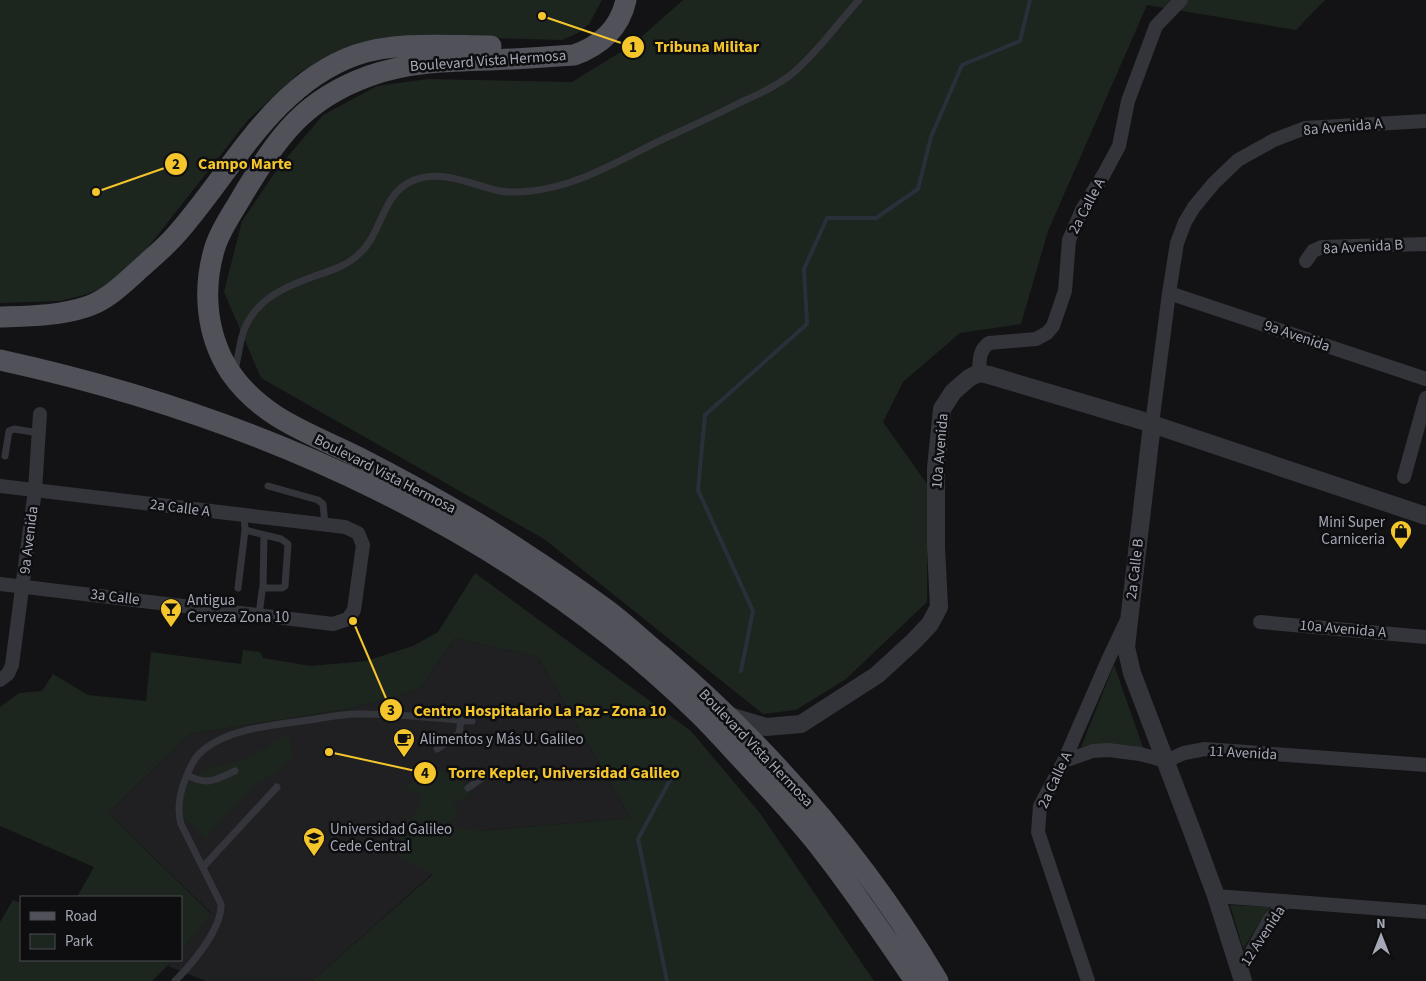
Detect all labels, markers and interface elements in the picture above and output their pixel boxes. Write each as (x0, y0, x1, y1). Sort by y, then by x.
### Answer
callout: Tribuna Militar (620, 31, 769, 62)
text: Tribuna Militar (655, 36, 760, 58)
text: 1 (629, 37, 637, 58)
street label: Boulevard Vista Hermosa (409, 45, 567, 77)
street label: 8a Avenida A (1303, 113, 1384, 141)
callout: Campo Marte (163, 148, 302, 179)
text: Campo Marte (198, 153, 292, 175)
text: 2 (172, 154, 180, 175)
street label: 2a Calle A (1064, 174, 1111, 238)
street label: 8a Avenida B (1322, 234, 1404, 260)
street label: 9a Avenida (1261, 315, 1333, 357)
street label: 10a Avenida (926, 412, 954, 490)
street label: Boulevard Vista Hermosa (310, 429, 460, 519)
street label: 2a Calle A (149, 494, 212, 522)
street label: 9a Avenida (14, 505, 44, 575)
place label: Mini Super Carniceria (1318, 512, 1386, 550)
shop icon: Mini Super Carniceria (1389, 519, 1413, 550)
street label: 2a Calle B (1121, 537, 1149, 601)
street label: 3a Calle (89, 584, 141, 610)
place label: Antigua Cerveza Zona 10 (187, 590, 289, 628)
bar icon: Antigua Cerveza Zona 10 (159, 597, 183, 628)
street label: 10a Avenida A (1299, 615, 1388, 643)
street label: Boulevard Vista Hermosa (694, 684, 818, 812)
callout: Centro Hospitalario La Paz - Zona 10 (379, 695, 677, 726)
text: 3 (387, 700, 395, 721)
text: Centro Hospitalario La Paz - Zona 10 (414, 700, 666, 722)
cafe icon: Alimentos y Más U. Galileo (392, 727, 416, 758)
place label: Alimentos y Más U. Galileo (420, 729, 584, 750)
street label: 11 Avenida (1208, 741, 1278, 765)
street label: 2a Calle A (1033, 747, 1078, 812)
callout: Torre Kepler, Universidad Galileo (413, 757, 689, 788)
text: Torre Kepler, Universidad Galileo (448, 762, 680, 784)
text: 4 (421, 763, 429, 784)
place label: Universidad Galileo Cede Central (330, 819, 452, 857)
school or university icon: Universidad Galileo Cede Central (302, 826, 326, 857)
legend (20, 896, 182, 961)
street label: 12 Avenida (1236, 902, 1290, 970)
text: Road (65, 906, 97, 927)
north arrow (1356, 911, 1406, 961)
text: N (1376, 914, 1386, 934)
text: Park (65, 931, 94, 952)

